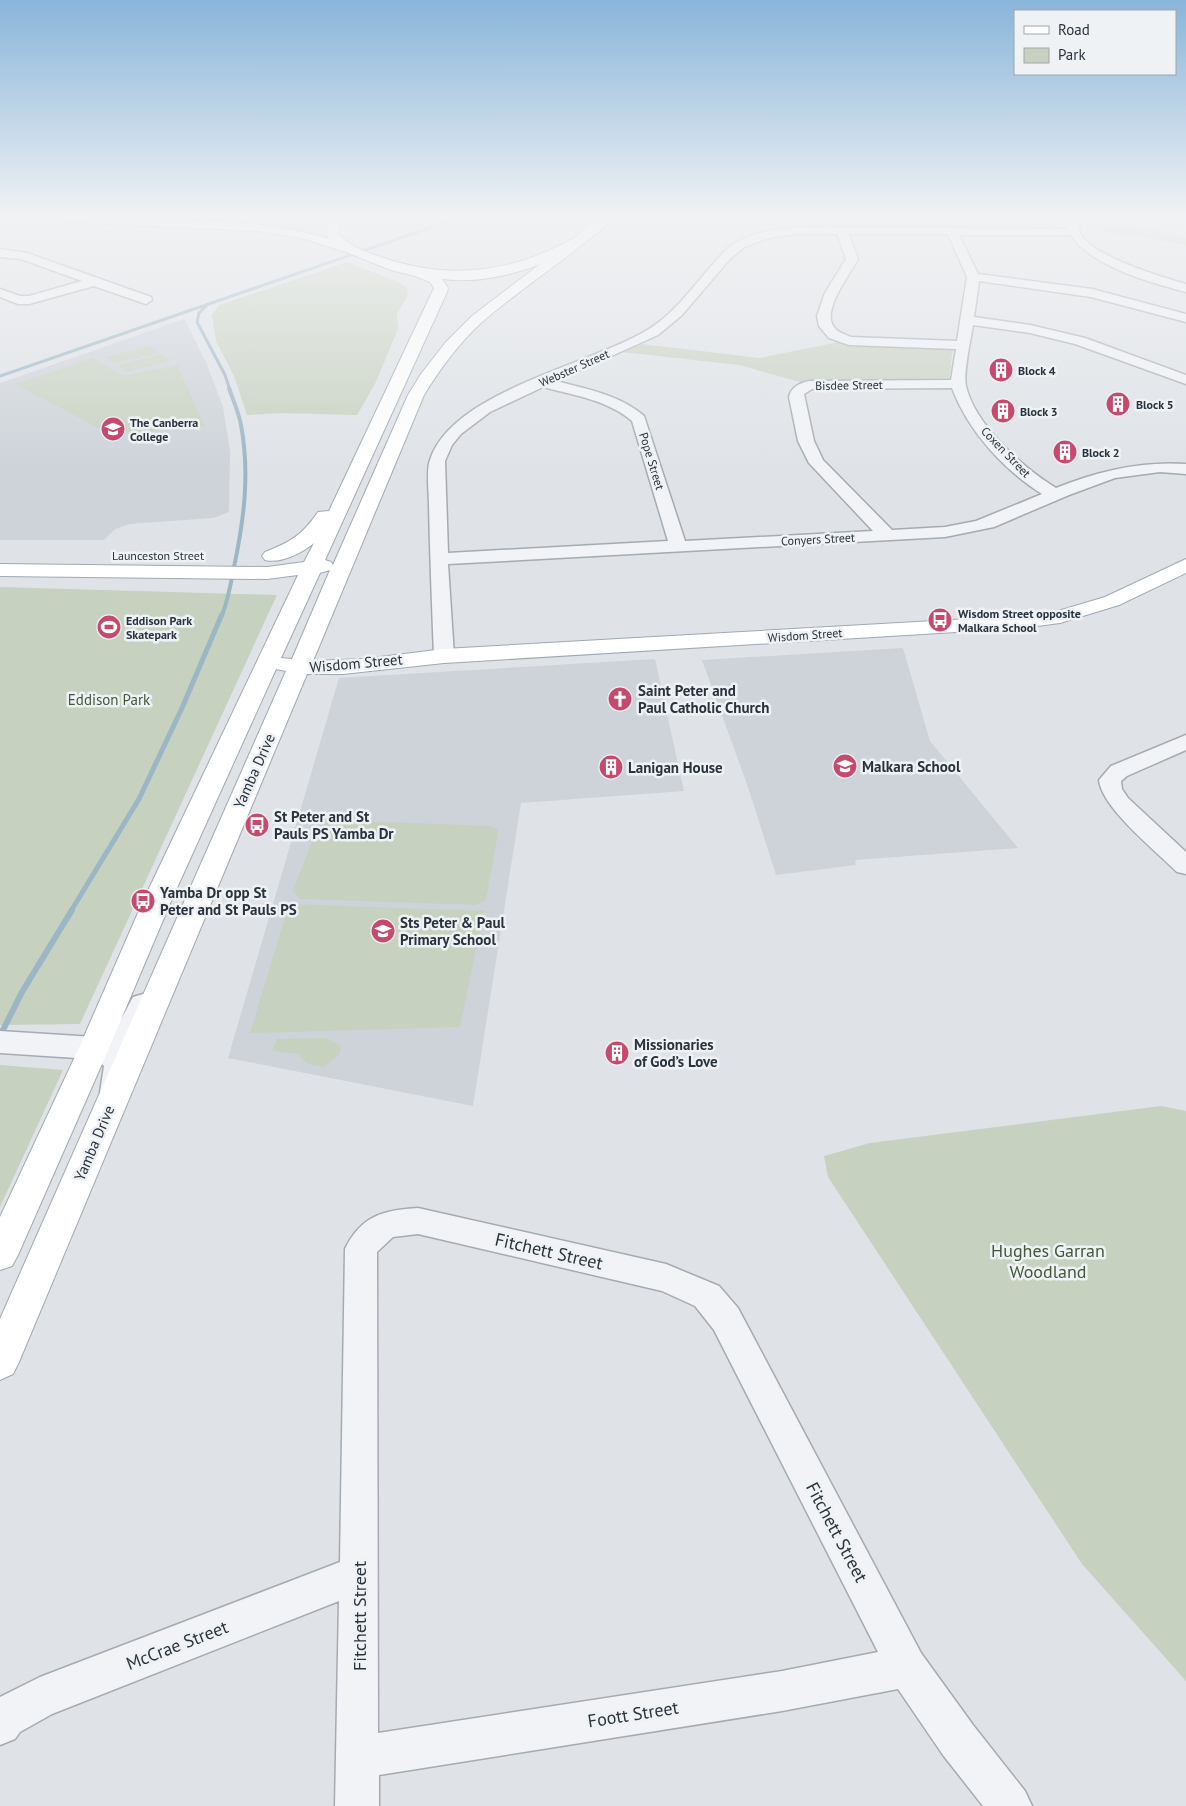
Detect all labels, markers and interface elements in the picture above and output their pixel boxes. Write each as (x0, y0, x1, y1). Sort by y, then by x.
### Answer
legend (1014, 10, 1176, 75)
text: Road (1058, 20, 1090, 39)
text: Park (1058, 45, 1086, 64)
street label: Webster Street (537, 346, 611, 390)
building icon: Block 4 (988, 357, 1014, 383)
place label: Block 4 (1018, 363, 1056, 378)
street label: Bisdee Street (815, 377, 883, 393)
building icon: Block 5 (1105, 391, 1131, 417)
place label: Block 5 (1136, 397, 1174, 412)
building icon: Block 3 (990, 398, 1016, 424)
place label: Block 3 (1020, 404, 1058, 419)
place label: The Canberra College (130, 415, 198, 444)
school or university icon: The Canberra College (100, 416, 126, 442)
street label: Coxen Street (978, 423, 1034, 481)
street label: Pope Street (636, 431, 668, 491)
building icon: Block 2 (1052, 439, 1078, 465)
place label: Block 2 (1082, 445, 1120, 460)
street label: Conyers Street (781, 530, 855, 548)
street label: Launceston Street (112, 548, 204, 563)
place label: Wisdom Street opposite Malkara School (958, 606, 1081, 635)
bus stop icon: Wisdom Street opposite Malkara School (927, 607, 953, 633)
place label: Eddison Park Skatepark (126, 613, 192, 642)
sports icon: Eddison Park Skatepark (96, 614, 122, 640)
street label: Wisdom Street (767, 625, 843, 645)
street label: Wisdom Street (309, 649, 403, 677)
place label: Saint Peter and Paul Catholic Church (638, 681, 770, 717)
church icon: Saint Peter and Paul Catholic Church (607, 686, 633, 712)
park label: Eddison Park (68, 690, 151, 709)
street label: Yamba Drive (229, 731, 279, 811)
school or university icon: Malkara School (832, 753, 858, 779)
building icon: Lanigan House (598, 754, 624, 780)
place label: Malkara School (862, 757, 961, 776)
place label: Lanigan House (628, 758, 723, 777)
place label: St Peter and St Pauls PS Yamba Dr (274, 807, 394, 843)
bus stop icon: St Peter and St Pauls PS Yamba Dr (244, 812, 270, 838)
place label: Yamba Dr opp St Peter and St Pauls PS (159, 883, 297, 919)
bus stop icon: Yamba Dr opp St Peter and St Pauls PS (130, 888, 156, 914)
place label: Sts Peter & Paul Primary School (400, 913, 505, 949)
school or university icon: Sts Peter & Paul Primary School (370, 918, 396, 944)
place label: Missionaries of God’s Love (634, 1035, 718, 1071)
building icon: Missionaries of God’s Love (604, 1040, 630, 1066)
street label: Yamba Drive (70, 1102, 118, 1184)
street label: Fitchett Street (493, 1227, 605, 1275)
park label: Hughes Garran Woodland (991, 1239, 1105, 1283)
street label: Fitchett Street (801, 1478, 873, 1586)
street label: Fitchett Street (348, 1561, 371, 1671)
street label: McCrae Street (123, 1615, 231, 1675)
street label: Foott Street (586, 1695, 680, 1733)

